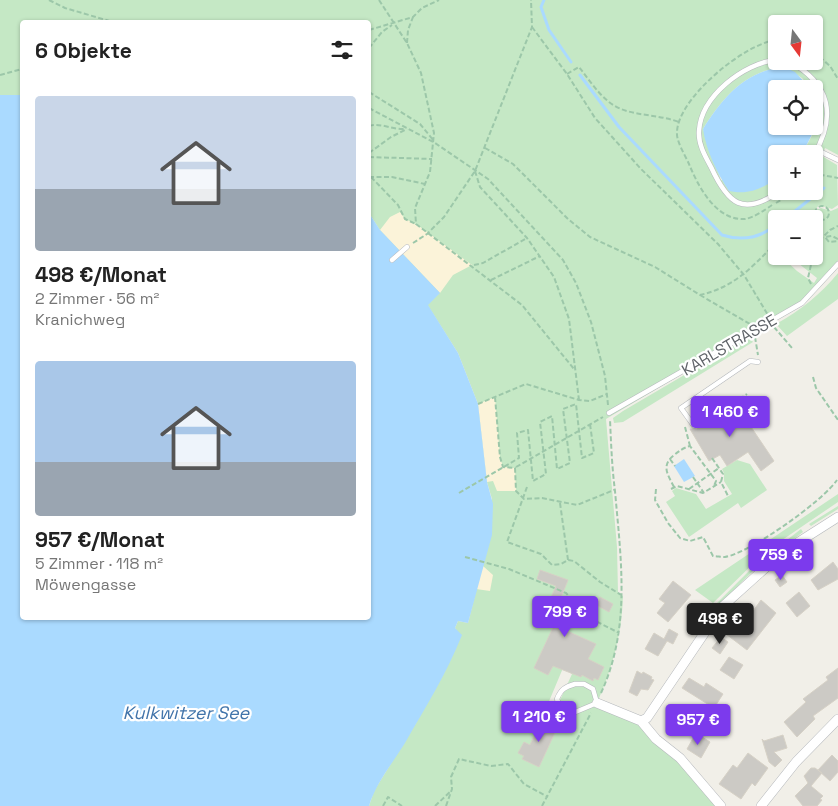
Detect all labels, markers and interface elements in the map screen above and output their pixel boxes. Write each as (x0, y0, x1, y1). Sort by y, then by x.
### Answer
north arrow (768, 15, 822, 70)
map controls (768, 15, 823, 265)
icon: filters (328, 36, 356, 64)
text: 6 Objekte (35, 37, 132, 64)
button: locate (768, 80, 823, 135)
icon: home (151, 128, 241, 218)
button: + (768, 145, 823, 200)
button: − (768, 210, 823, 265)
text: 498 €/Monat (35, 261, 167, 288)
text: 2 Zimmer · 56 m² (35, 288, 159, 309)
text: Kranichweg (35, 309, 125, 330)
street label: KARLSTRASSE (678, 309, 780, 381)
icon: home (151, 393, 241, 483)
pin: 1 460 € (684, 396, 776, 438)
text: 1 460 € (702, 401, 758, 422)
text: 957 €/Monat (35, 526, 165, 553)
pin: 759 € (746, 538, 816, 581)
text: 759 € (759, 544, 803, 565)
text: 5 Zimmer · 118 m² (35, 553, 163, 574)
text: Möwengasse (35, 574, 136, 595)
pin: 799 € (530, 596, 600, 638)
text: 799 € (543, 601, 587, 622)
pin: 498 € (685, 602, 755, 645)
text: 498 € (698, 608, 742, 629)
pin: 1 210 € (493, 700, 585, 743)
water label: Kulkwitzer See (123, 701, 251, 724)
pin: 957 € (663, 704, 733, 746)
text: 1 210 € (512, 706, 566, 727)
text: 957 € (676, 709, 720, 730)

